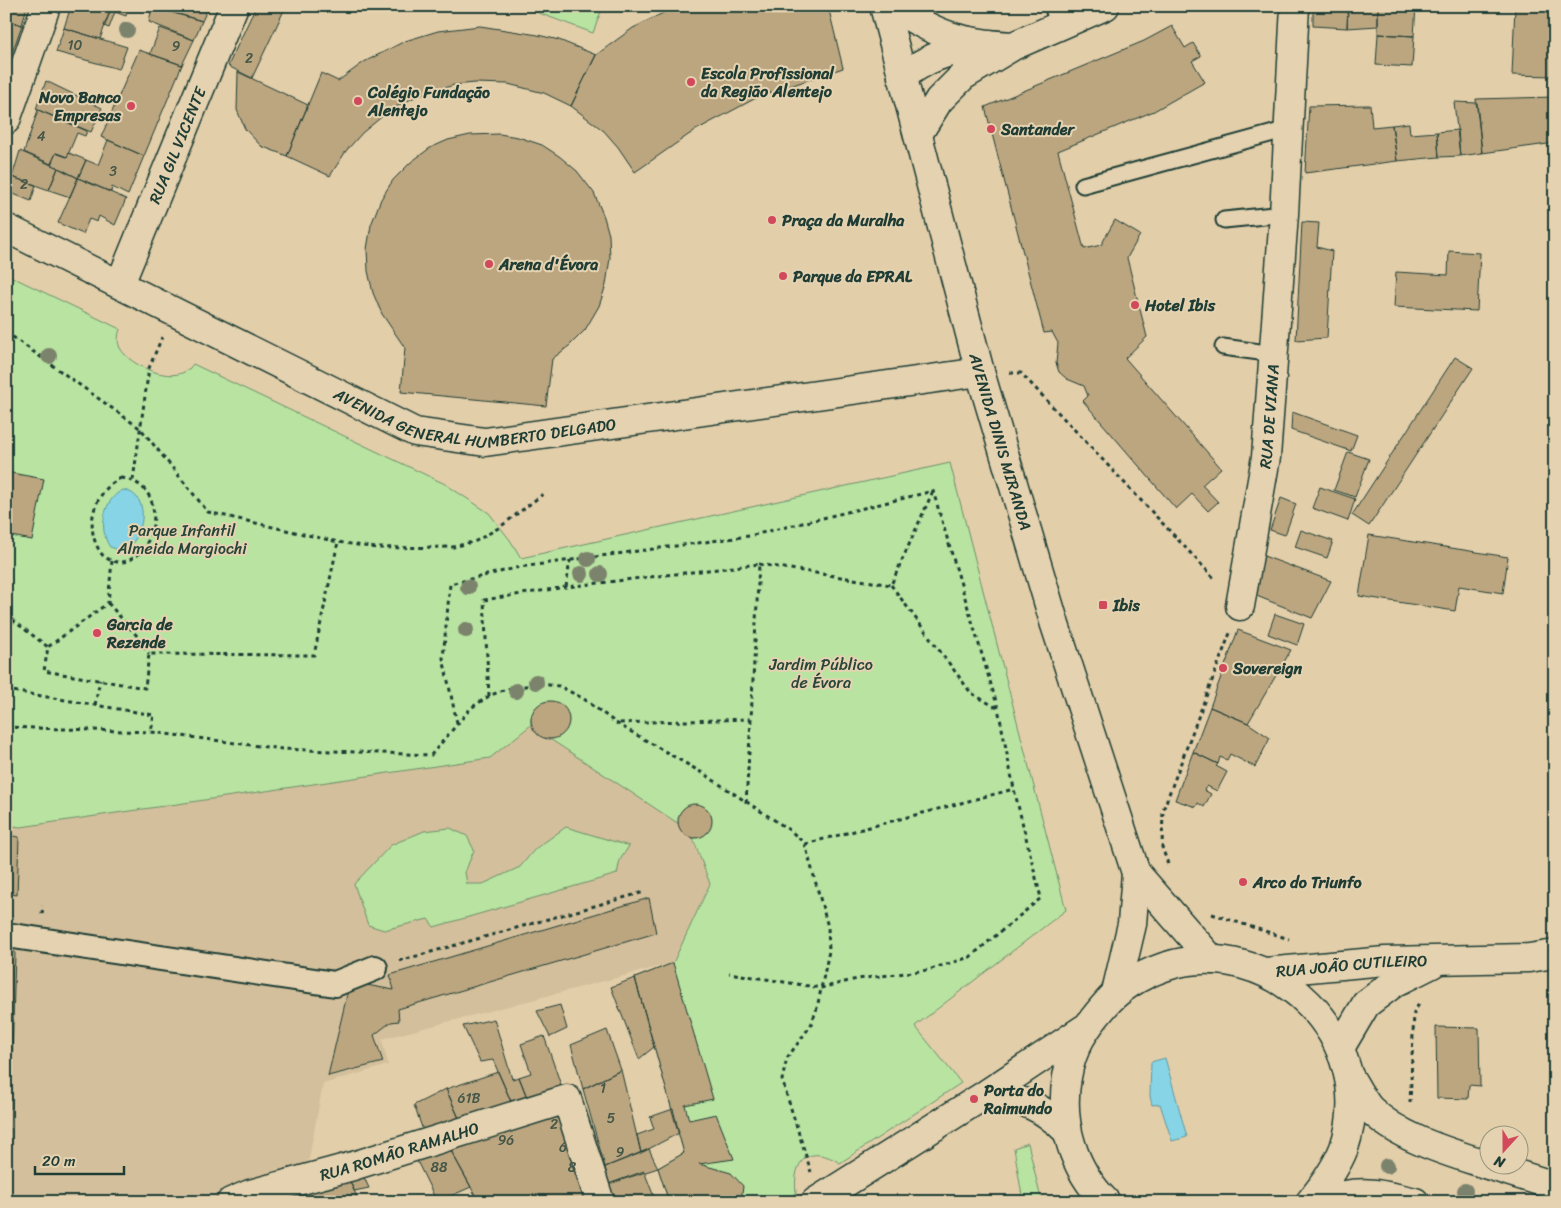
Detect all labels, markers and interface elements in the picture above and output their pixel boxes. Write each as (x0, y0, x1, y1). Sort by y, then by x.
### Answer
house number: 10 (68, 33, 83, 58)
house number: 9 (172, 34, 181, 59)
house number: 2 (245, 46, 253, 71)
place label: Escola Profissional da Região Alentejo (701, 59, 835, 106)
marker: Escola Profissional da Região Alentejo (685, 76, 697, 88)
place label: Colégio Fundação Alentejo (367, 78, 490, 125)
street label: RUA GIL VICENTE (140, 81, 215, 208)
place label: Novo Banco Empresas (38, 83, 122, 130)
marker: Colégio Fundação Alentejo (352, 95, 364, 107)
marker: Novo Banco Empresas (125, 100, 137, 112)
place label: Santander (1000, 115, 1076, 144)
marker: Santander (985, 123, 997, 135)
house number: 4 (37, 124, 46, 149)
house number: 3 (109, 159, 117, 184)
house number: 2 (20, 172, 28, 197)
place label: Praça da Muralha (782, 206, 905, 235)
marker: Praça da Muralha (766, 214, 778, 226)
place label: Arena d'Évora (498, 250, 598, 279)
marker: Arena d'Évora (483, 258, 495, 270)
place label: Parque da EPRAL (793, 262, 913, 291)
marker: Parque da EPRAL (777, 270, 789, 282)
place label: Hotel Ibis (1144, 291, 1216, 320)
marker: Hotel Ibis (1129, 299, 1141, 311)
street label: AVENIDA DINIS MIRANDA (960, 349, 1040, 534)
street label: RUA DE VIANA (1250, 363, 1288, 471)
street label: AVENIDA GENERAL HUMBERTO DELGADO (328, 379, 618, 457)
park label: Parque Infantil Almeida Margiochi (116, 516, 247, 563)
place label: Ibis (1112, 591, 1141, 620)
marker: Ibis (1097, 599, 1109, 611)
place label: Garcia de Rezende (106, 610, 174, 657)
marker: Garcia de Rezende (91, 627, 103, 639)
park label: Jardim Público de Évora (768, 650, 873, 697)
place label: Sovereign (1232, 654, 1303, 683)
marker: Sovereign (1217, 662, 1229, 674)
place label: Arco do Triunfo (1252, 868, 1363, 897)
marker: Arco do Triunfo (1237, 876, 1249, 888)
street label: RUA JOÃO CUTILEIRO (1275, 946, 1428, 986)
house number: 1 (600, 1076, 606, 1101)
place label: Porta do Raimundo (983, 1076, 1053, 1123)
house number: 61B (458, 1086, 481, 1111)
marker: Porta do Raimundo (968, 1093, 980, 1105)
house number: 5 (607, 1106, 616, 1131)
house number: 2 (550, 1112, 558, 1137)
street label: RUA ROMÃO RAMALHO (316, 1113, 483, 1189)
north arrow (1478, 1126, 1528, 1176)
house number: 96 (498, 1128, 514, 1153)
house number: 6 (559, 1135, 567, 1160)
house number: 9 (616, 1140, 625, 1165)
scale bar (35, 1143, 124, 1175)
text: 20 m (42, 1148, 76, 1174)
text: N (1490, 1148, 1509, 1175)
house number: 88 (431, 1155, 448, 1180)
house number: 8 (568, 1155, 577, 1180)

